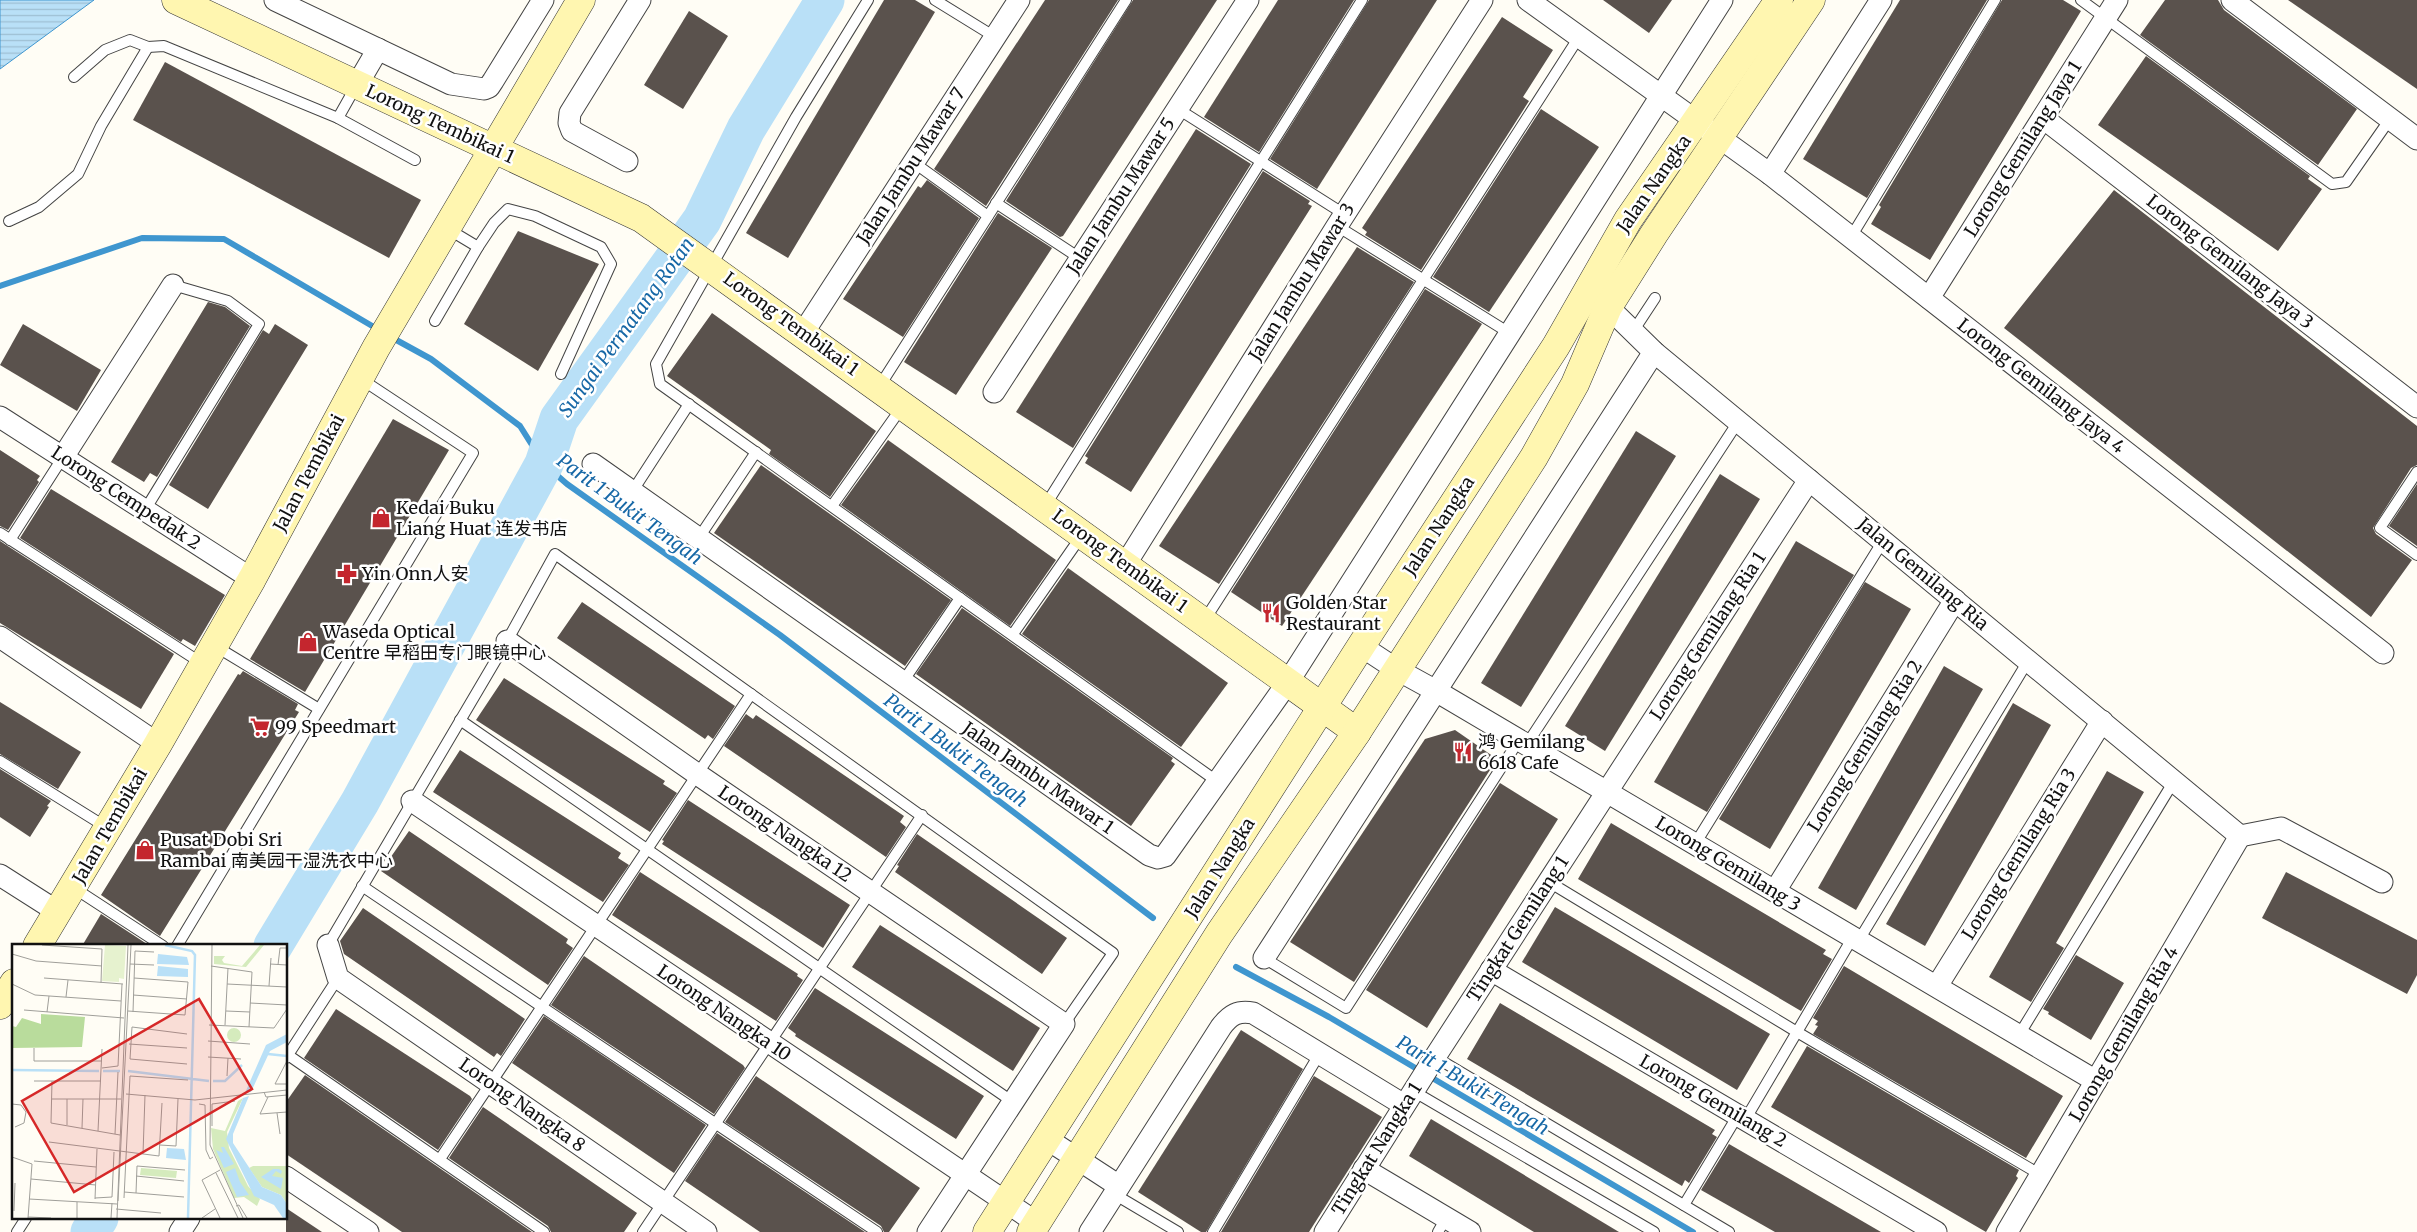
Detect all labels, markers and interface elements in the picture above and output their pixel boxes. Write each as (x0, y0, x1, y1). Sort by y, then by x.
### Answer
street label: Lorong Gemilang Jaya 1 (1959, 56, 2086, 241)
street label: Lorong Tembikai 1 (362, 79, 518, 168)
street label: Jalan Jambu Mawar 7 (851, 83, 970, 249)
street label: Jalan Jambu Mawar 5 (1061, 113, 1180, 279)
street label: Jalan Nangka (1611, 130, 1696, 238)
street label: Lorong Gemilang Jaya 3 (2142, 189, 2318, 334)
street label: Jalan Jambu Mawar 3 (1243, 198, 1360, 366)
water label: Sungai Permatang Rotan (553, 233, 699, 421)
street label: Lorong Tembikai 1 (719, 267, 863, 380)
street label: Lorong Gemilang Jaya 4 (1953, 313, 2130, 458)
street label: Jalan Tembikai (267, 410, 349, 536)
street label: Lorong Cempedak 2 (47, 441, 205, 554)
water label: Parit 1 Bukit Tengah (553, 448, 707, 570)
street label: Jalan Nangka (1397, 471, 1480, 581)
place label: Kedai Buku Liang Huat 连发书店 (396, 496, 567, 540)
street label: Lorong Tembikai 1 (1048, 504, 1192, 617)
shop icon: Kedai Buku Liang Huat 连发书店 (370, 507, 392, 529)
street label: Jalan Gemilang Ria (1852, 511, 1994, 635)
street label: Lorong Gemilang Ria 1 (1645, 547, 1771, 724)
place label: Yin Onn人安 (361, 562, 468, 585)
pharmacy icon: Yin Onn人安 (336, 563, 358, 585)
place label: Golden Star Restaurant (1286, 591, 1387, 635)
restaurant icon: Golden Star Restaurant (1260, 602, 1282, 624)
place label: Waseda Optical Centre 早稻田专门眼镜中心 (322, 620, 546, 664)
shop icon: Waseda Optical Centre 早稻田专门眼镜中心 (297, 631, 319, 653)
street label: Lorong Gemilang Ria 2 (1802, 656, 1927, 836)
water label: Parit 1 Bukit Tengah (879, 688, 1033, 812)
place label: 99 Speedmart (275, 715, 396, 738)
supermarket icon: 99 Speedmart (249, 716, 271, 738)
street label: Jalan Jambu Mawar 1 (957, 716, 1119, 839)
place label: 鸿 Gemilang 6618 Cafe (1478, 730, 1585, 774)
restaurant icon: 鸿 Gemilang 6618 Cafe (1452, 741, 1474, 763)
street label: Jalan Tembikai (67, 764, 152, 889)
street label: Lorong Gemilang Ria 3 (1956, 764, 2081, 944)
street label: Lorong Nangka 12 (714, 780, 857, 887)
street label: Lorong Gemilang 3 (1651, 811, 1805, 916)
street label: Jalan Nangka (1179, 813, 1260, 923)
place label: Pusat Dobi Sri Rambai 南美园干湿洗衣中心 (160, 828, 393, 872)
shop icon: Pusat Dobi Sri Rambai 南美园干湿洗衣中心 (134, 839, 156, 861)
street label: Tingkat Gemilang 1 (1462, 851, 1573, 1006)
street label: Lorong Gemilang Ria 4 (2064, 942, 2183, 1126)
inset map (12, 944, 288, 1220)
street label: Lorong Nangka 10 (653, 959, 796, 1066)
water label: Parit 1 Bukit Tengah (1392, 1030, 1554, 1140)
street label: Lorong Gemilang 2 (1636, 1049, 1791, 1152)
street label: Lorong Nangka 8 (455, 1053, 590, 1157)
street label: Tingkat Nangka 1 (1326, 1078, 1427, 1219)

